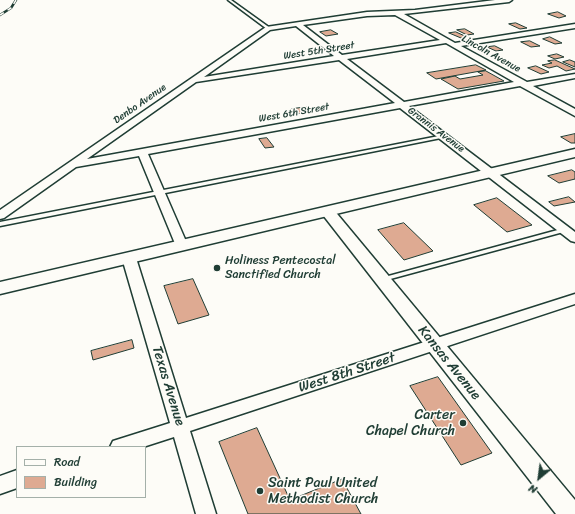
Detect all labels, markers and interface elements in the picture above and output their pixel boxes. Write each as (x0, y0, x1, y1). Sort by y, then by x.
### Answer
street label: Lincoln Avenue (459, 33, 523, 75)
street label: West 5th Street (283, 39, 355, 63)
street label: Denbo Avenue (111, 81, 169, 127)
street label: West 6th Street (258, 101, 330, 125)
street label: Grannis Avenue (405, 105, 467, 155)
place label: Holiness Pentecostal Sanctified Church (225, 254, 336, 282)
marker: Holiness Pentecostal Sanctified Church (212, 263, 222, 273)
street label: Kansas Avenue (414, 323, 484, 403)
street label: Texas Avenue (148, 344, 188, 428)
street label: West 8th Street (297, 349, 397, 397)
place label: Carter Chapel Church (366, 407, 455, 440)
marker: Carter Chapel Church (458, 418, 468, 428)
legend (16, 446, 146, 498)
text: Road (54, 451, 80, 473)
north arrow (519, 458, 559, 498)
text: Building (54, 471, 97, 493)
place label: Saint Paul United Methodist Church (268, 475, 378, 508)
text: N (525, 479, 541, 499)
marker: Saint Paul United Methodist Church (255, 486, 265, 496)

